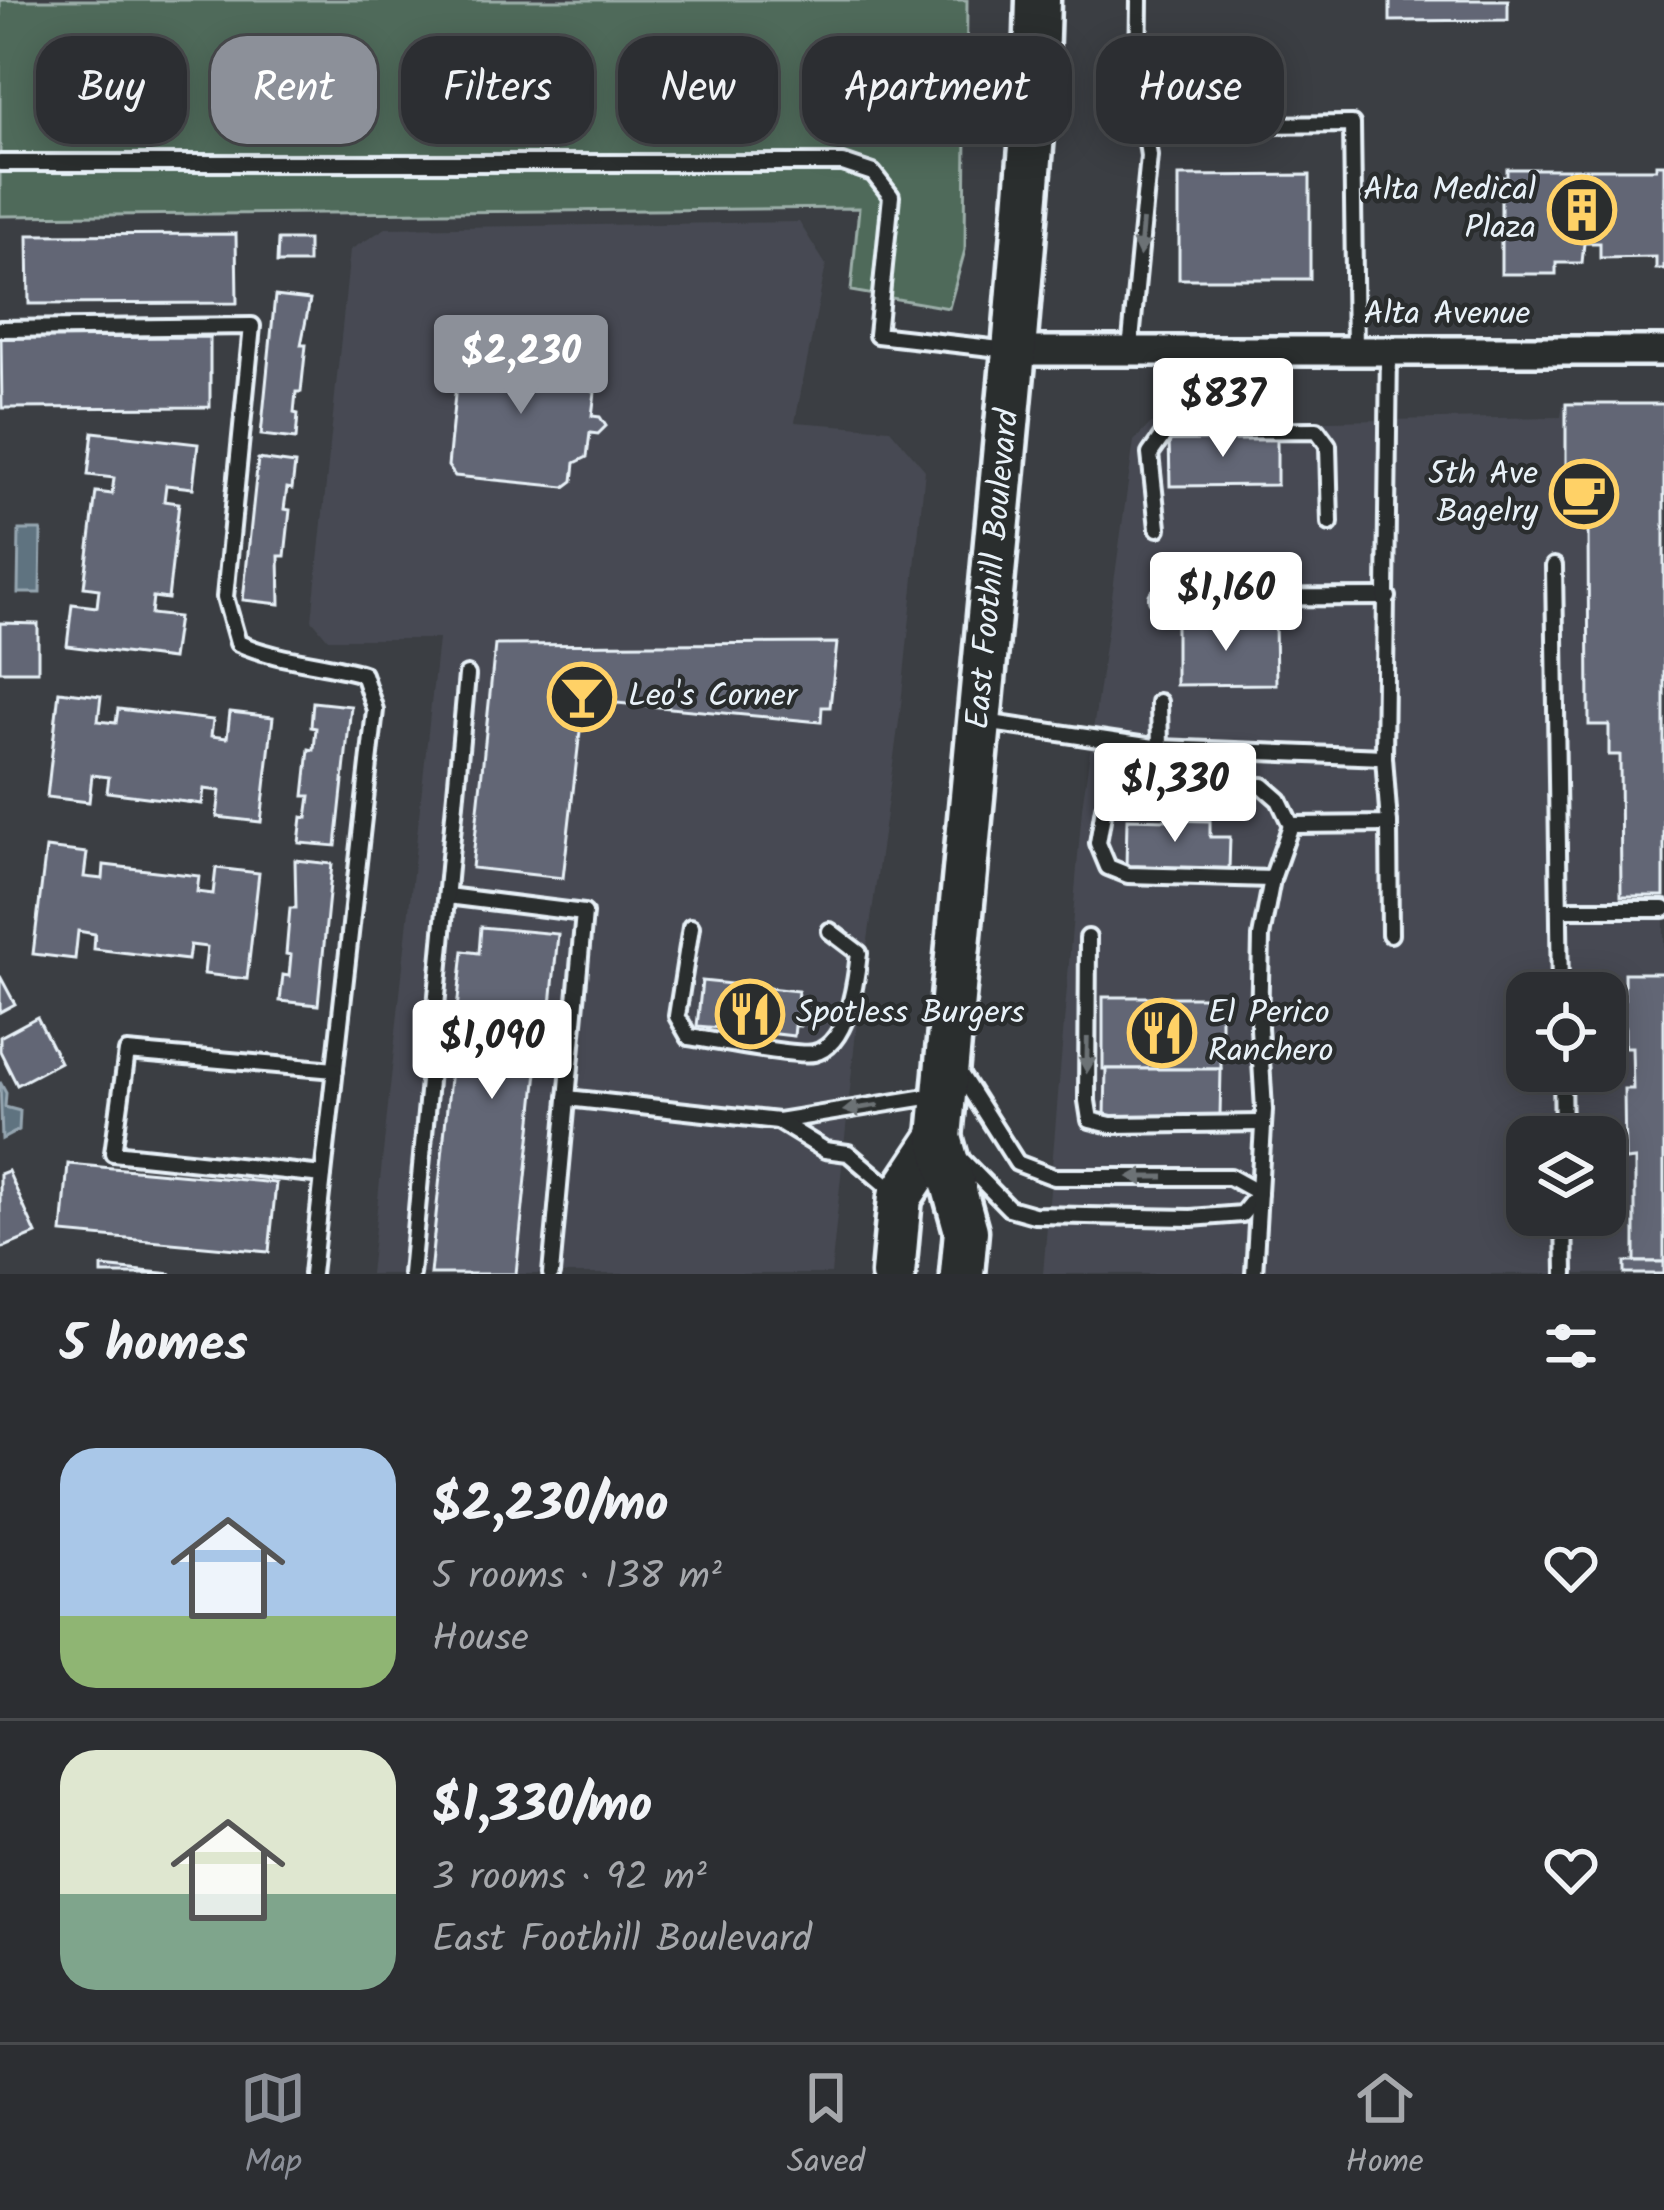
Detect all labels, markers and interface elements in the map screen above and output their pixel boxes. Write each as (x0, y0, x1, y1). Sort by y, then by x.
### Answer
chip: Buy (36, 36, 187, 144)
chip: Rent (211, 36, 377, 144)
chip: Filters (401, 36, 594, 144)
chip: New (618, 36, 778, 144)
chip: Apartment (802, 36, 1072, 144)
chip: House (1096, 36, 1284, 144)
place label: Alta Medical Plaza (1363, 165, 1536, 256)
building icon: Alta Medical Plaza (1547, 175, 1617, 245)
one-way arrow (1131, 220, 1150, 258)
street label: Alta Avenue (1364, 289, 1531, 342)
pin: $2,230 (423, 315, 619, 417)
text: $2,230 (461, 323, 581, 385)
pin: $837 (1152, 358, 1294, 460)
text: $837 (1180, 366, 1266, 428)
street label: East Foothill Boulevard (952, 405, 1035, 732)
place label: 5th Ave Bagelry (1428, 449, 1539, 540)
cafe icon: 5th Ave Bagelry (1549, 459, 1619, 529)
pin: $1,160 (1128, 552, 1324, 654)
text: $1,160 (1177, 560, 1275, 622)
bar icon: Leo's Corner (547, 662, 617, 732)
place label: Leo's Corner (628, 671, 799, 724)
pin: $1,330 (1077, 743, 1273, 845)
text: $1,330 (1121, 751, 1229, 813)
map controls (1506, 972, 1626, 1236)
button: locate (1506, 972, 1626, 1092)
restaurant icon: Spotless Burgers (715, 979, 785, 1049)
place label: Spotless Burgers (796, 988, 1025, 1041)
place label: El Perico Ranchero (1208, 988, 1333, 1079)
restaurant icon: El Perico Ranchero (1127, 998, 1197, 1068)
pin: $1,090 (394, 1000, 590, 1102)
text: $1,090 (440, 1008, 544, 1070)
one-way arrow (1077, 1037, 1097, 1075)
one-way arrow (842, 1099, 880, 1117)
button: layers (1506, 1116, 1626, 1236)
one-way arrow (1126, 1167, 1164, 1187)
text: 5 homes (60, 1306, 248, 1387)
icon: filters (1538, 1313, 1604, 1379)
text: $2,230/mo (432, 1466, 669, 1547)
icon: home (156, 1496, 300, 1640)
icon: heart (1538, 1535, 1604, 1601)
text: 5 rooms · 138 m² (432, 1547, 722, 1609)
text: House (432, 1609, 529, 1671)
text: $1,330/mo (432, 1767, 652, 1848)
icon: home (156, 1798, 300, 1942)
icon: heart (1538, 1837, 1604, 1903)
text: 3 rooms · 92 m² (432, 1848, 707, 1910)
text: East Foothill Boulevard (432, 1910, 812, 1972)
tab: Map (240, 2065, 306, 2190)
tab: Saved (787, 2065, 865, 2190)
tab: Home (1346, 2065, 1424, 2190)

